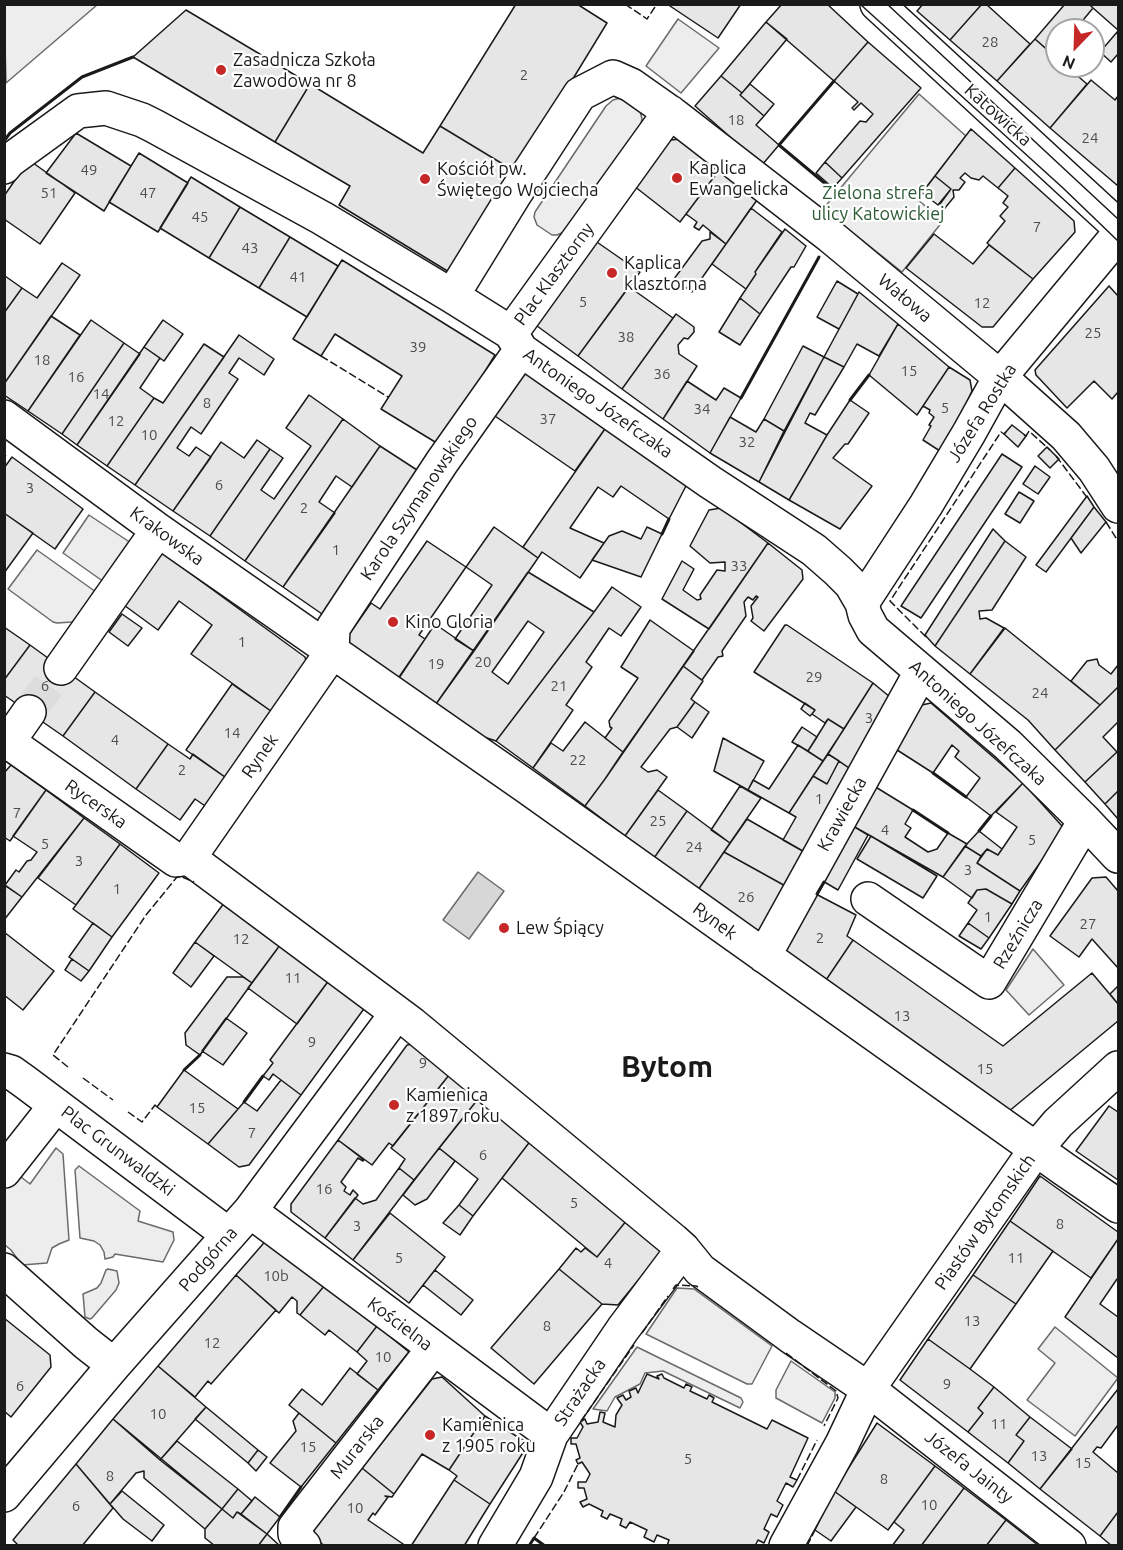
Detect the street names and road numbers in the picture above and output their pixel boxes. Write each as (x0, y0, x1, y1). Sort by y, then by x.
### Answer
street label: Katowicka (960, 79, 1036, 151)
street label: Plac Klasztorny (510, 219, 598, 329)
street label: Wałowa (874, 269, 936, 327)
street label: Antoniego Józefczaka (519, 343, 677, 463)
street label: Józefa Rostka (943, 360, 1021, 466)
street label: Karola Szymanowskiego (356, 412, 482, 584)
street label: Krakowska (126, 502, 208, 570)
street label: Antoniego Józefczaka (905, 656, 1051, 790)
street label: Rynek (237, 730, 283, 782)
street label: Krawiecka (813, 773, 871, 855)
street label: Rycerska (61, 775, 131, 833)
street label: Rzeźnicza (989, 895, 1047, 973)
street label: Rynek (689, 898, 741, 944)
street label: Plac Grunwaldzki (57, 1101, 179, 1201)
street label: Piastów Bytomskich (930, 1150, 1040, 1294)
street label: Podgórna (174, 1222, 242, 1296)
street label: Kościelna (363, 1293, 437, 1355)
street label: Strażacka (550, 1354, 610, 1430)
street label: Murarska (325, 1411, 389, 1483)
street label: Józefa Jainty (921, 1426, 1017, 1508)

